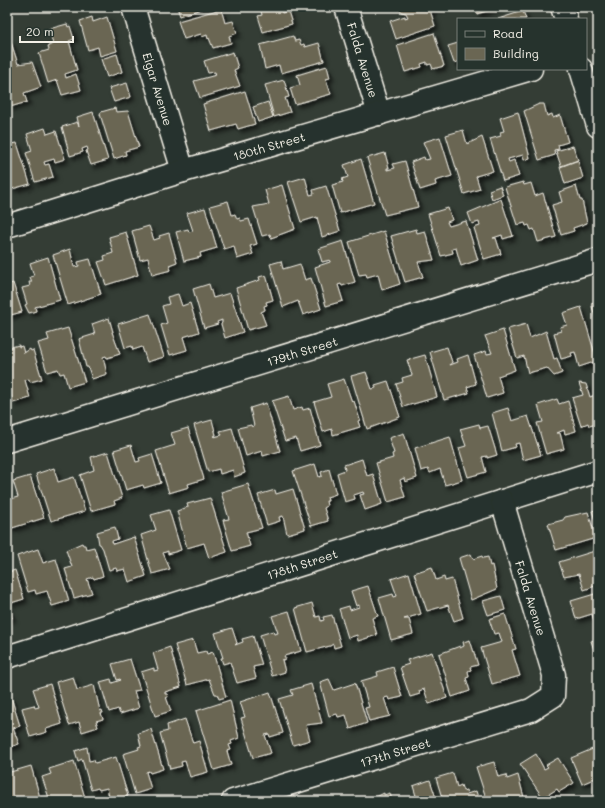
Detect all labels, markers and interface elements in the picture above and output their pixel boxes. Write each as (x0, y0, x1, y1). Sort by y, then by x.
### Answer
scale bar (20, 18, 73, 44)
legend (457, 18, 587, 70)
street label: Falda Avenue (344, 21, 382, 99)
text: 20 m (26, 23, 54, 39)
text: Road (493, 25, 523, 41)
text: Building (493, 45, 539, 61)
street label: Elgar Avenue (139, 50, 177, 128)
street label: 180th Street (231, 128, 307, 164)
street label: 179th Street (265, 333, 339, 369)
street label: 178th Street (265, 545, 339, 583)
street label: Falda Avenue (512, 559, 550, 637)
street label: 177th Street (358, 734, 432, 770)

